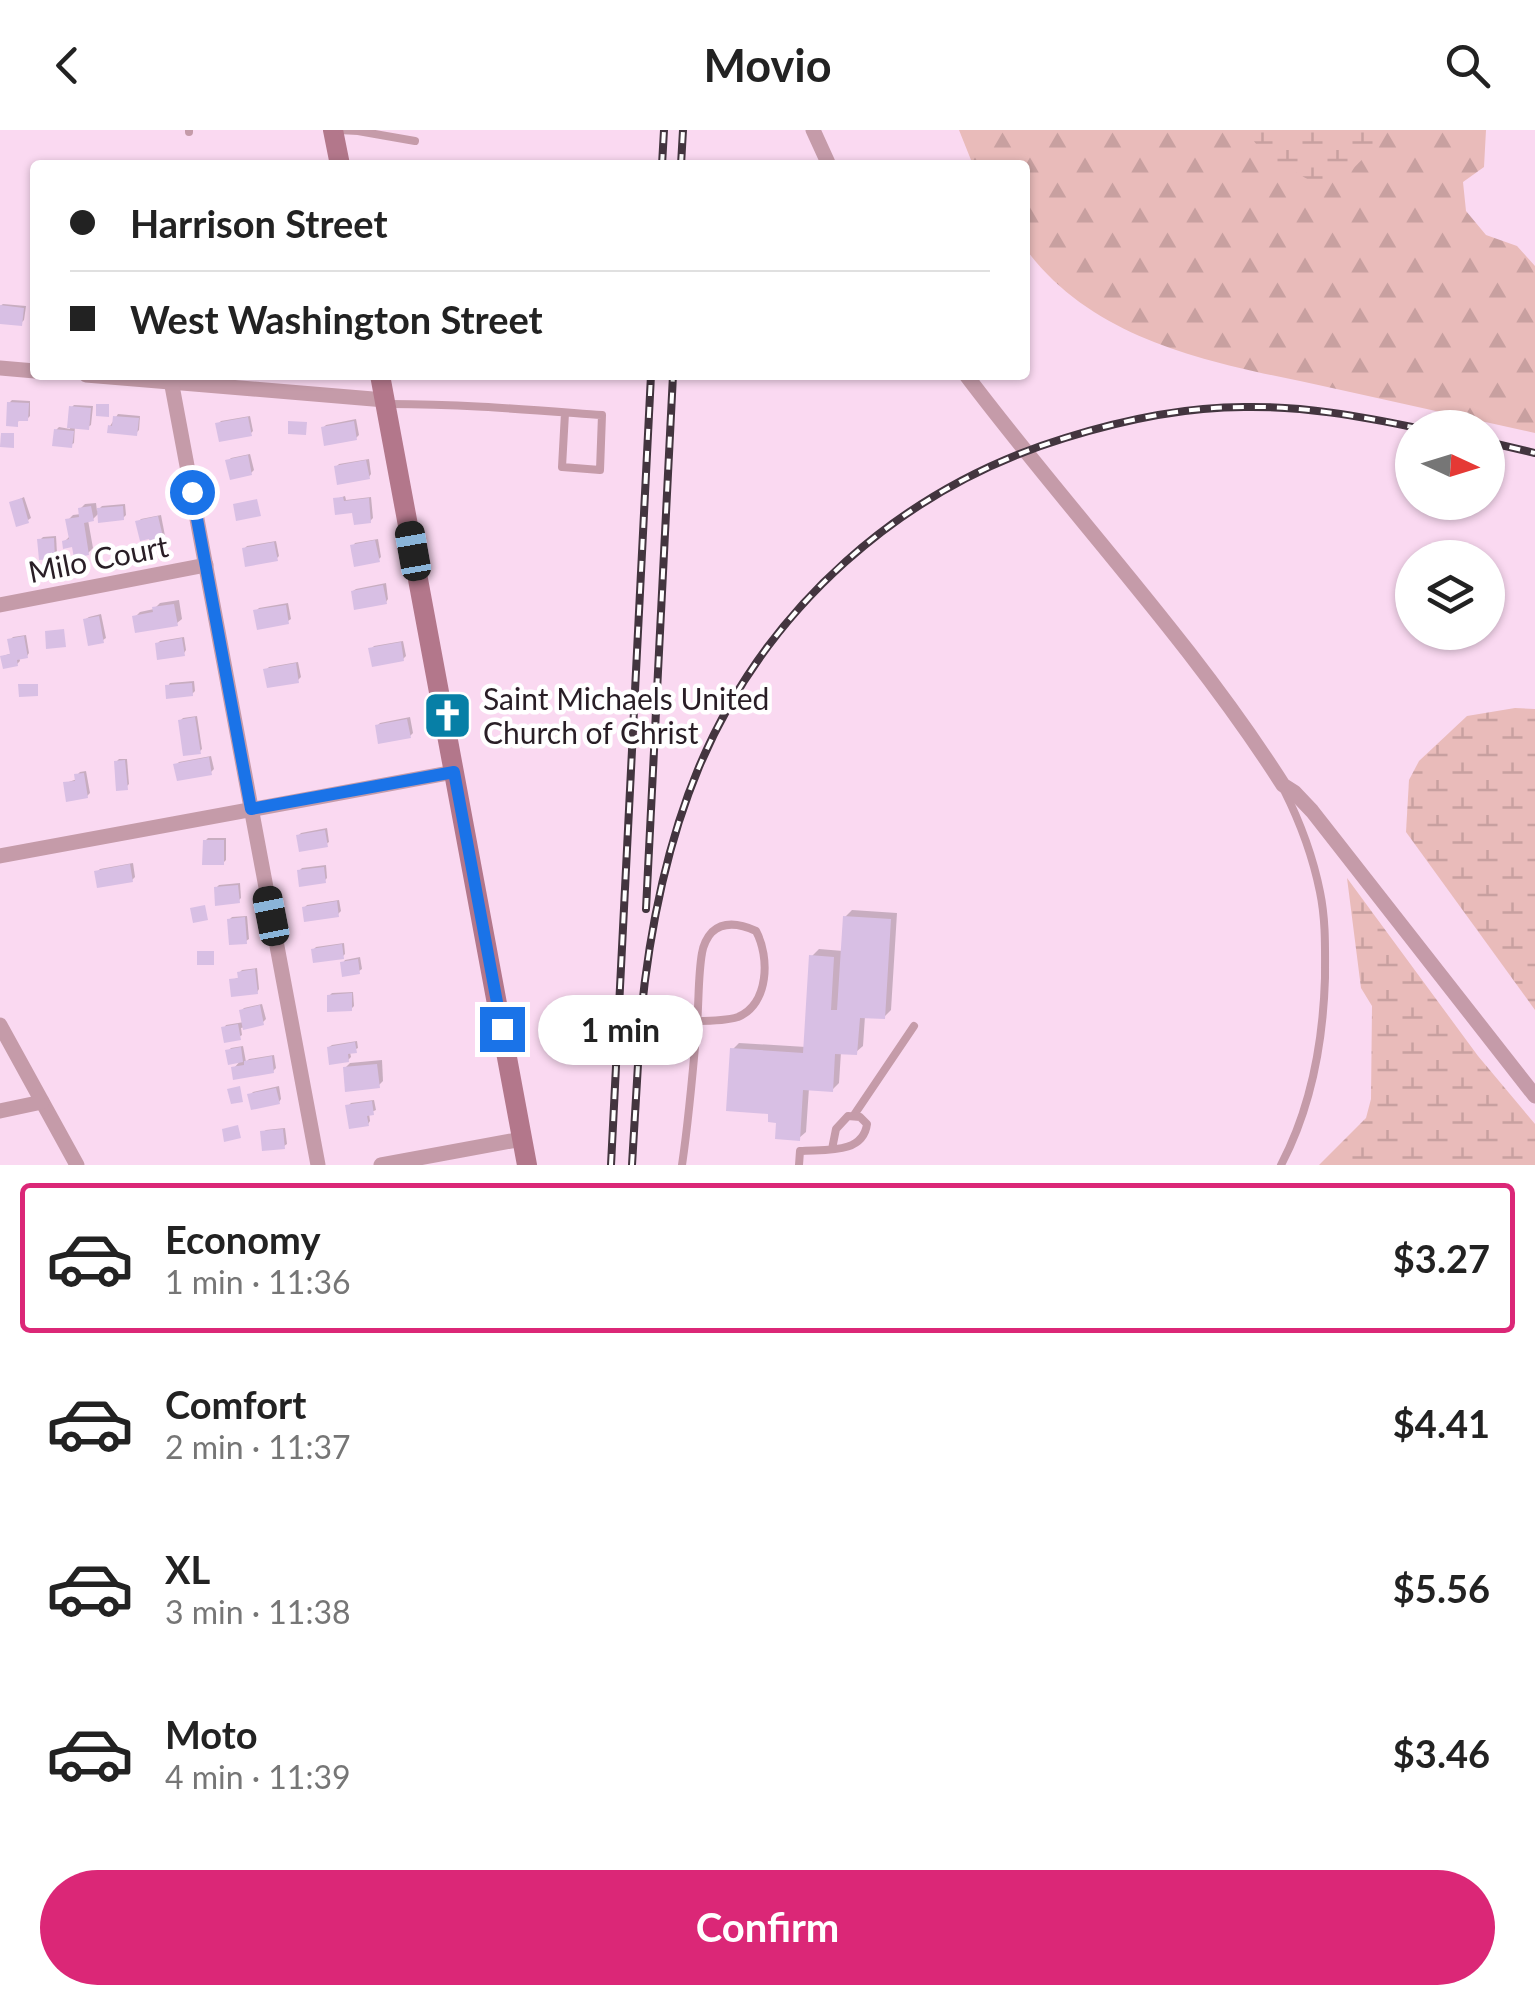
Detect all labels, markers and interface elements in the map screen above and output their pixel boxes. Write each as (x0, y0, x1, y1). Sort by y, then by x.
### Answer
icon: back (40, 38, 95, 93)
text: Movio (703, 38, 832, 92)
icon: search (1440, 38, 1495, 93)
text: Harrison Street (130, 200, 388, 246)
text: West Washington Street (130, 296, 543, 342)
north arrow (1395, 410, 1505, 520)
map controls (1395, 410, 1505, 650)
route start (170, 470, 215, 515)
car (393, 519, 433, 583)
street label: Milo Court (25, 527, 171, 589)
button: layers (1395, 540, 1505, 650)
place label: Saint Michaels United Church of Christ (483, 680, 769, 750)
church icon: Saint Michaels United Church of Christ (422, 689, 474, 741)
car (251, 884, 291, 948)
callout: 1 min (537, 994, 702, 1064)
route end (480, 1007, 525, 1052)
text: 1 min (581, 1010, 660, 1049)
icon: car (45, 1213, 135, 1303)
text: Economy (165, 1216, 320, 1262)
text: $3.27 (1393, 1235, 1490, 1281)
text: 1 min · 11:36 (165, 1262, 351, 1301)
icon: car (45, 1378, 135, 1468)
text: Comfort (165, 1381, 306, 1427)
text: $4.41 (1393, 1400, 1490, 1446)
text: 2 min · 11:37 (165, 1427, 351, 1466)
icon: car (45, 1543, 135, 1633)
text: XL (165, 1546, 210, 1592)
text: $5.56 (1393, 1565, 1490, 1611)
text: 3 min · 11:38 (165, 1592, 351, 1631)
icon: car (45, 1708, 135, 1798)
text: Moto (165, 1711, 258, 1757)
text: $3.46 (1393, 1730, 1490, 1776)
text: 4 min · 11:39 (165, 1757, 351, 1796)
button: Confirm (40, 1870, 1495, 1985)

